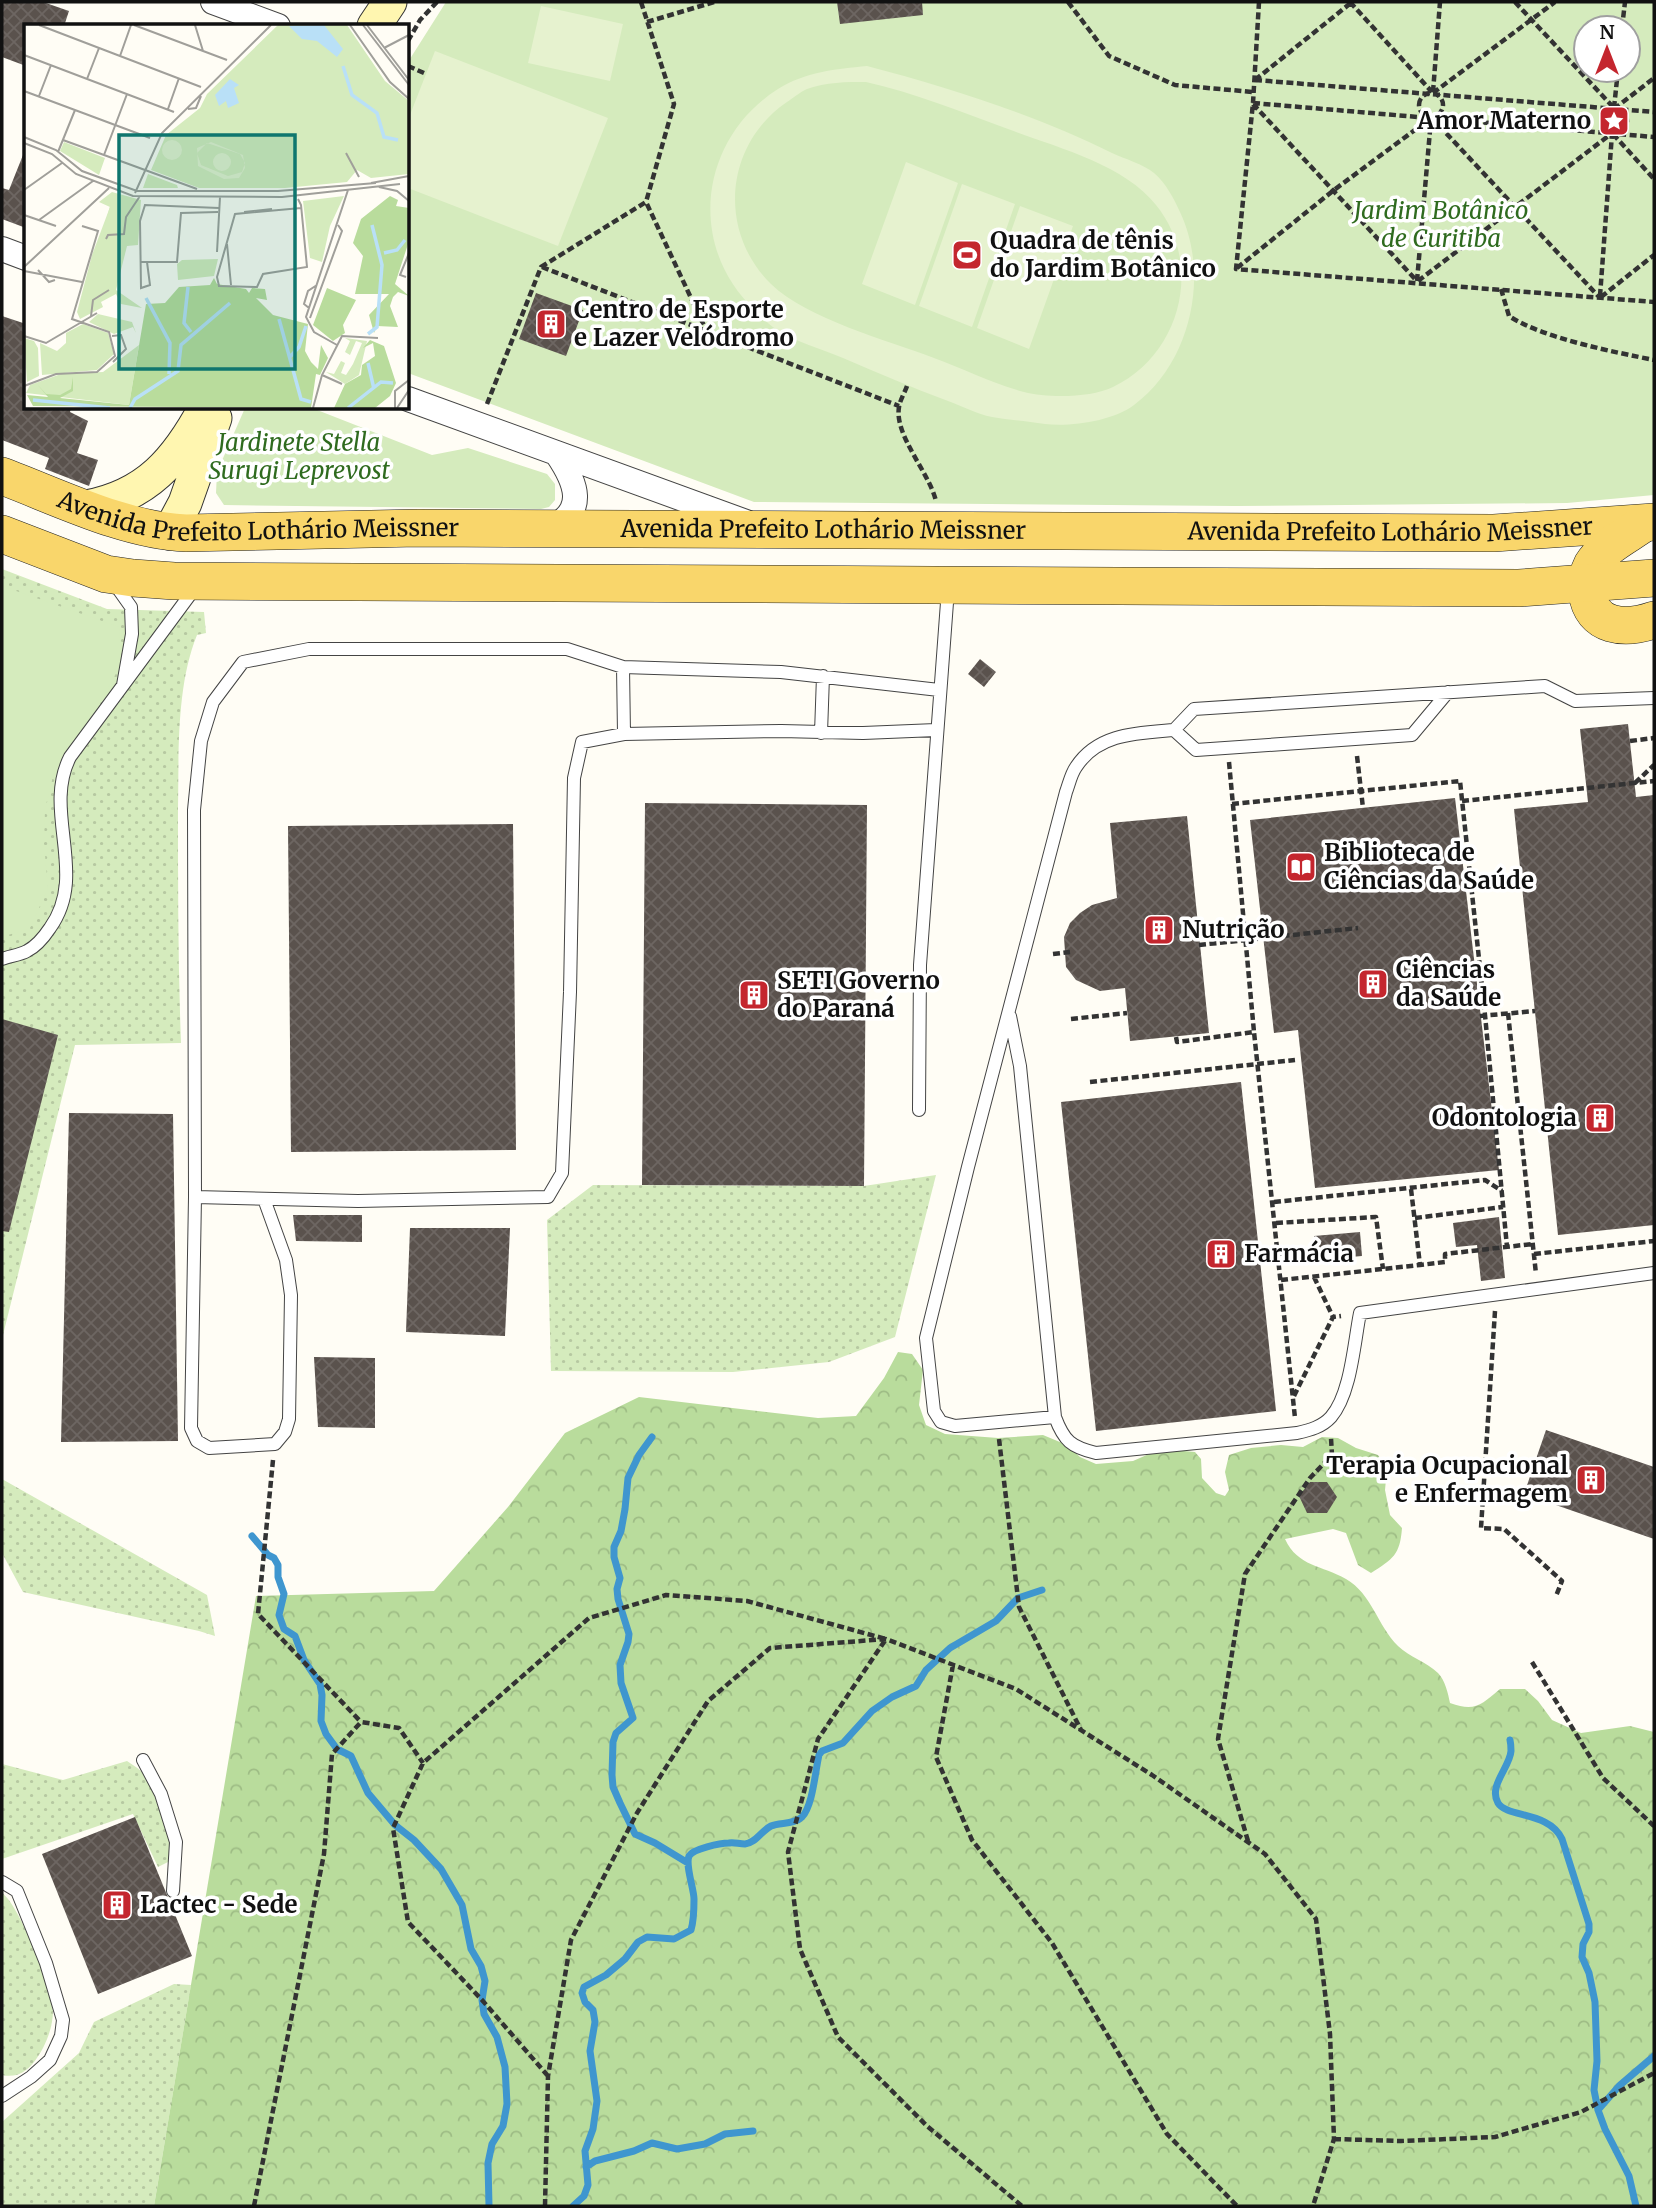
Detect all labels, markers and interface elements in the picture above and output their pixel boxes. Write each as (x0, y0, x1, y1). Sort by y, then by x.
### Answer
north arrow (1572, 14, 1642, 84)
text: N (1599, 20, 1615, 44)
inset map (24, 24, 410, 410)
place icon: Amor Materno (1597, 104, 1631, 138)
place label: Amor Materno (1416, 105, 1591, 136)
park label: Jardim Botânico de Curitiba (1351, 195, 1528, 254)
place label: Quadra de tênis do Jardim Botânico (990, 225, 1216, 284)
sports icon: Quadra de tênis do Jardim Botânico (950, 238, 984, 272)
place label: Centro de Esporte e Lazer Velódromo (574, 294, 794, 353)
building icon: Centro de Esporte e Lazer Velódromo (534, 307, 568, 341)
park label: Jardinete Stella Surugi Leprevost (208, 427, 390, 486)
street label: Avenida Prefeito Lothário Meissner (52, 483, 459, 548)
street label: Avenida Prefeito Lothário Meissner (1187, 510, 1594, 548)
street label: Avenida Prefeito Lothário Meissner (620, 513, 1026, 546)
place label: Biblioteca de Ciências da Saúde (1324, 837, 1534, 896)
library icon: Biblioteca de Ciências da Saúde (1284, 850, 1318, 884)
building icon: Nutrição (1142, 913, 1176, 947)
place label: Nutrição (1182, 914, 1285, 945)
place label: Ciências da Saúde (1396, 954, 1501, 1013)
place label: SETI Governo do Paraná (777, 965, 940, 1024)
building icon: Ciências da Saúde (1356, 967, 1390, 1001)
building icon: SETI Governo do Paraná (737, 978, 771, 1012)
building icon: Odontologia (1583, 1101, 1617, 1135)
place label: Odontologia (1432, 1102, 1577, 1133)
building icon: Farmácia (1204, 1237, 1238, 1271)
place label: Farmácia (1244, 1238, 1354, 1269)
place label: Terapia Ocupacional e Enfermagem (1326, 1450, 1568, 1509)
building icon: Terapia Ocupacional e Enfermagem (1574, 1463, 1608, 1497)
building icon: Lactec - Sede (100, 1888, 134, 1922)
place label: Lactec - Sede (140, 1889, 298, 1920)

